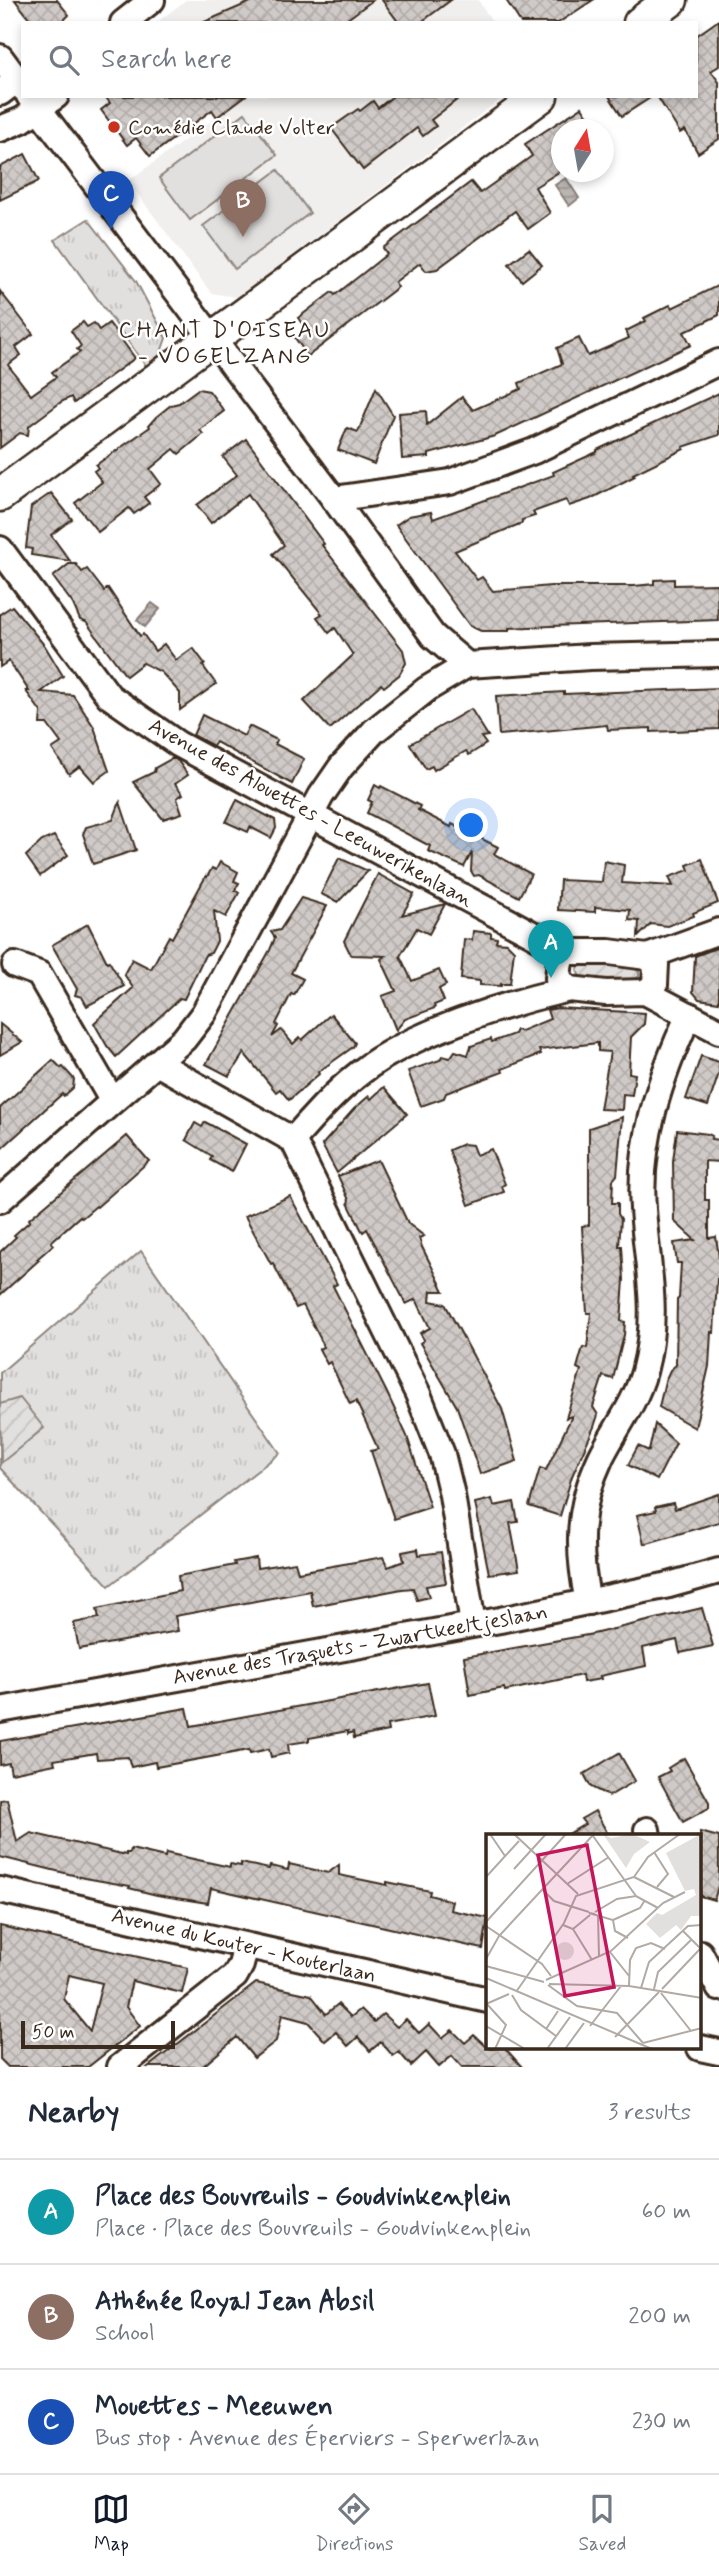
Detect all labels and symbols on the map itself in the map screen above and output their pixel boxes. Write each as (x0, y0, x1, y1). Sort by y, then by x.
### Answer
place label: Comédie Claude Volter (128, 114, 335, 142)
marker: Comédie Claude Volter (106, 119, 122, 135)
north arrow (551, 119, 614, 182)
pin: C (88, 171, 134, 229)
pin: B (220, 179, 266, 237)
district label: CHANT D'OISEAU - VOGELZANG (119, 316, 331, 372)
street label: Avenue des Alouettes - Leeuwerikenlaan (143, 712, 478, 914)
your location (454, 808, 488, 842)
pin: A (528, 920, 574, 978)
street label: Avenue des Traquets - Zwartkeeltjeslaan (170, 1598, 550, 1692)
inset map (486, 1834, 702, 2050)
street label: Avenue du Kouter - Kouterlaan (109, 1902, 379, 1990)
scale bar (21, 2018, 175, 2050)

